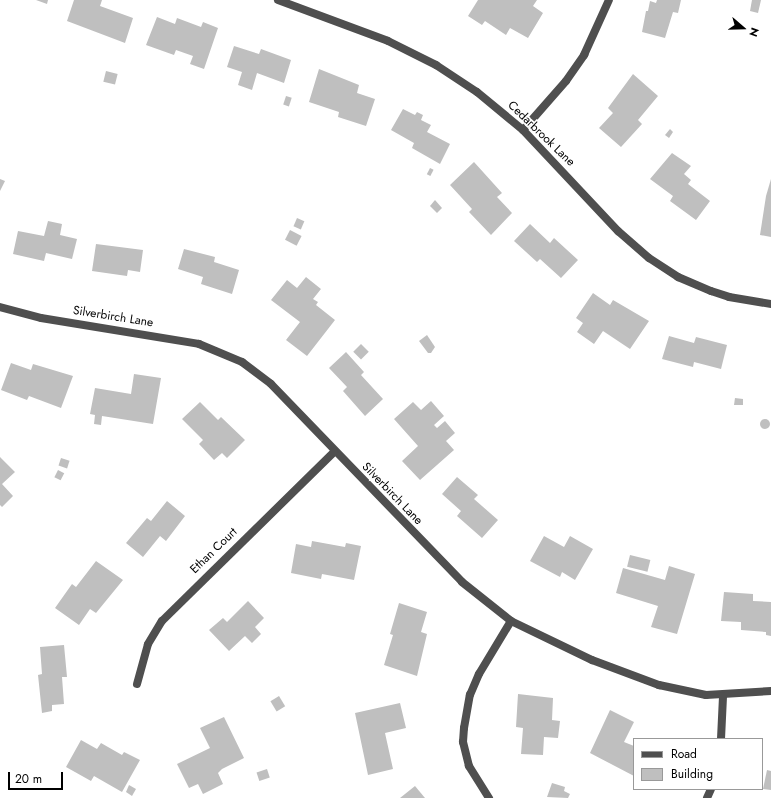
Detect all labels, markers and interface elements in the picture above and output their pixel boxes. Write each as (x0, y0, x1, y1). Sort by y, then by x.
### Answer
north arrow (723, 8, 763, 48)
text: N (745, 25, 763, 39)
street label: Cedarbrook Lane (505, 98, 577, 170)
street label: Silverbirch Lane (72, 304, 154, 330)
street label: Silverbirch Lane (359, 460, 425, 528)
street label: Ethan Court (188, 525, 240, 577)
legend (633, 738, 763, 790)
text: Road (671, 745, 697, 763)
scale bar (10, 764, 65, 790)
text: Building (671, 765, 713, 783)
text: 20 m (15, 770, 42, 788)

